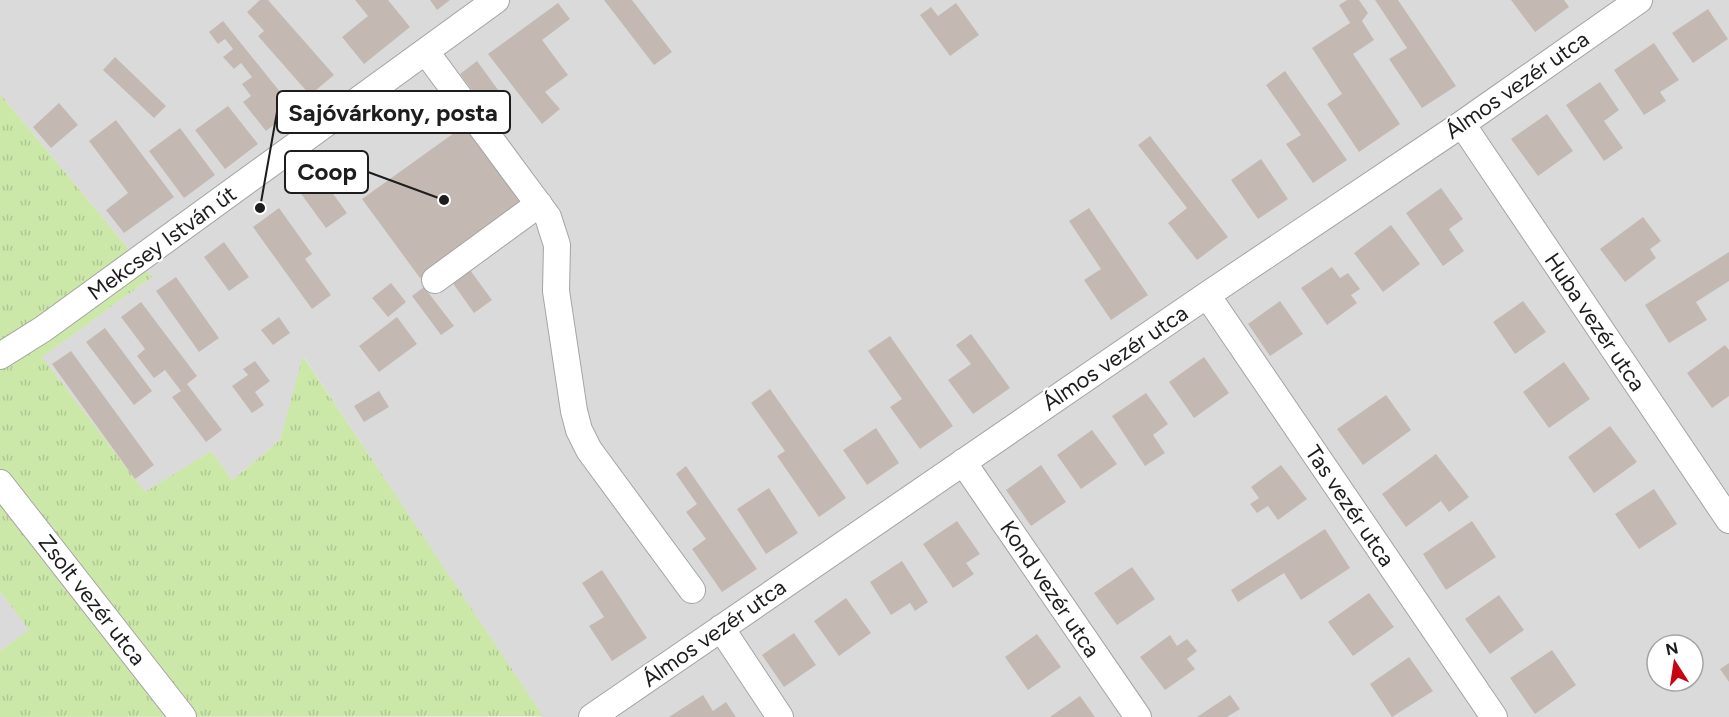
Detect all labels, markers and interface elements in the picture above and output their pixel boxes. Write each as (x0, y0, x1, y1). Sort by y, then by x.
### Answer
street label: Álmos vezér utca (1440, 25, 1594, 145)
callout: Sajóvárkony, posta (277, 91, 510, 133)
text: Sajóvárkony, posta (288, 98, 498, 127)
callout: Coop (285, 151, 368, 193)
text: Coop (297, 157, 357, 186)
street label: Mekcsey István út (82, 180, 242, 306)
street label: Huba vezér utca (1539, 248, 1651, 396)
street label: Álmos vezér utca (1037, 299, 1193, 417)
street label: Tas vezér utca (1300, 440, 1400, 572)
street label: Kond vezér utca (994, 515, 1106, 663)
street label: Zsolt vezér utca (33, 529, 151, 671)
street label: Álmos vezér utca (637, 573, 791, 693)
north arrow (1645, 633, 1705, 693)
text: N (1664, 638, 1680, 659)

